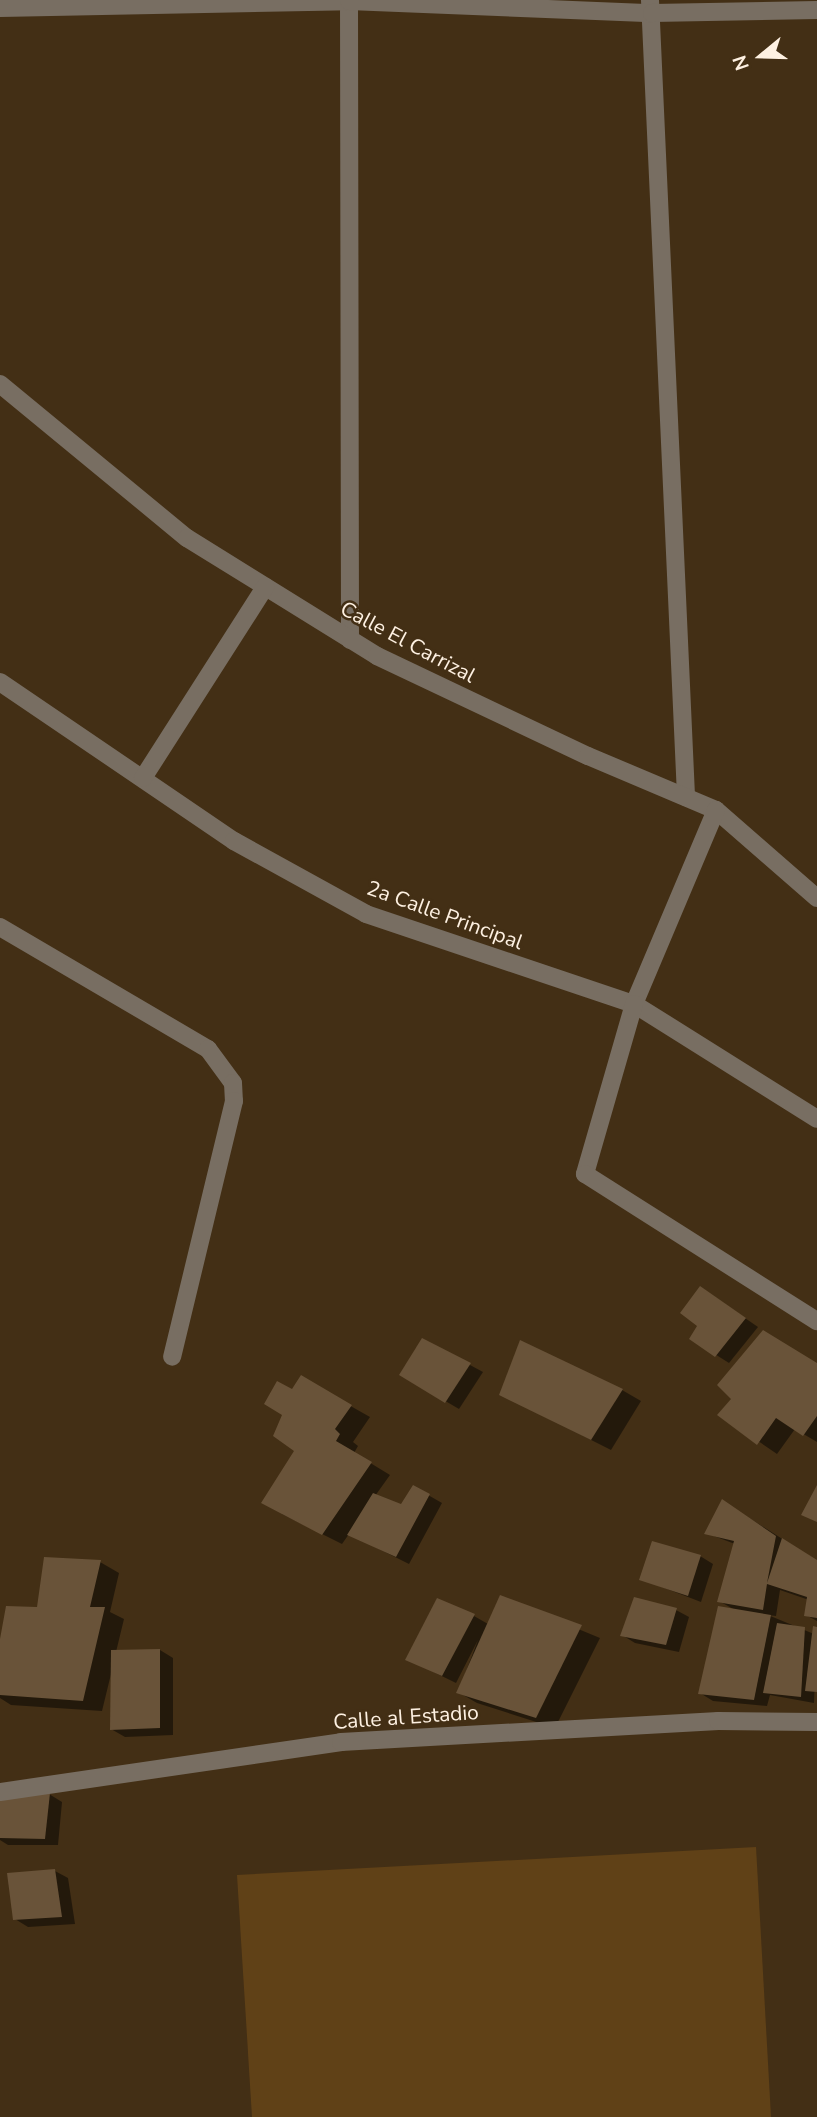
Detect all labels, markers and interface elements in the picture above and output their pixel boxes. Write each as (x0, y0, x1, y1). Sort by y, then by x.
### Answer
north arrow (726, 21, 796, 91)
text: N (727, 52, 756, 74)
street label: Calle El Carrizal (336, 596, 480, 688)
street label: 2a Calle Principal (363, 875, 527, 955)
street label: Calle al Estadio (332, 1699, 480, 1735)

